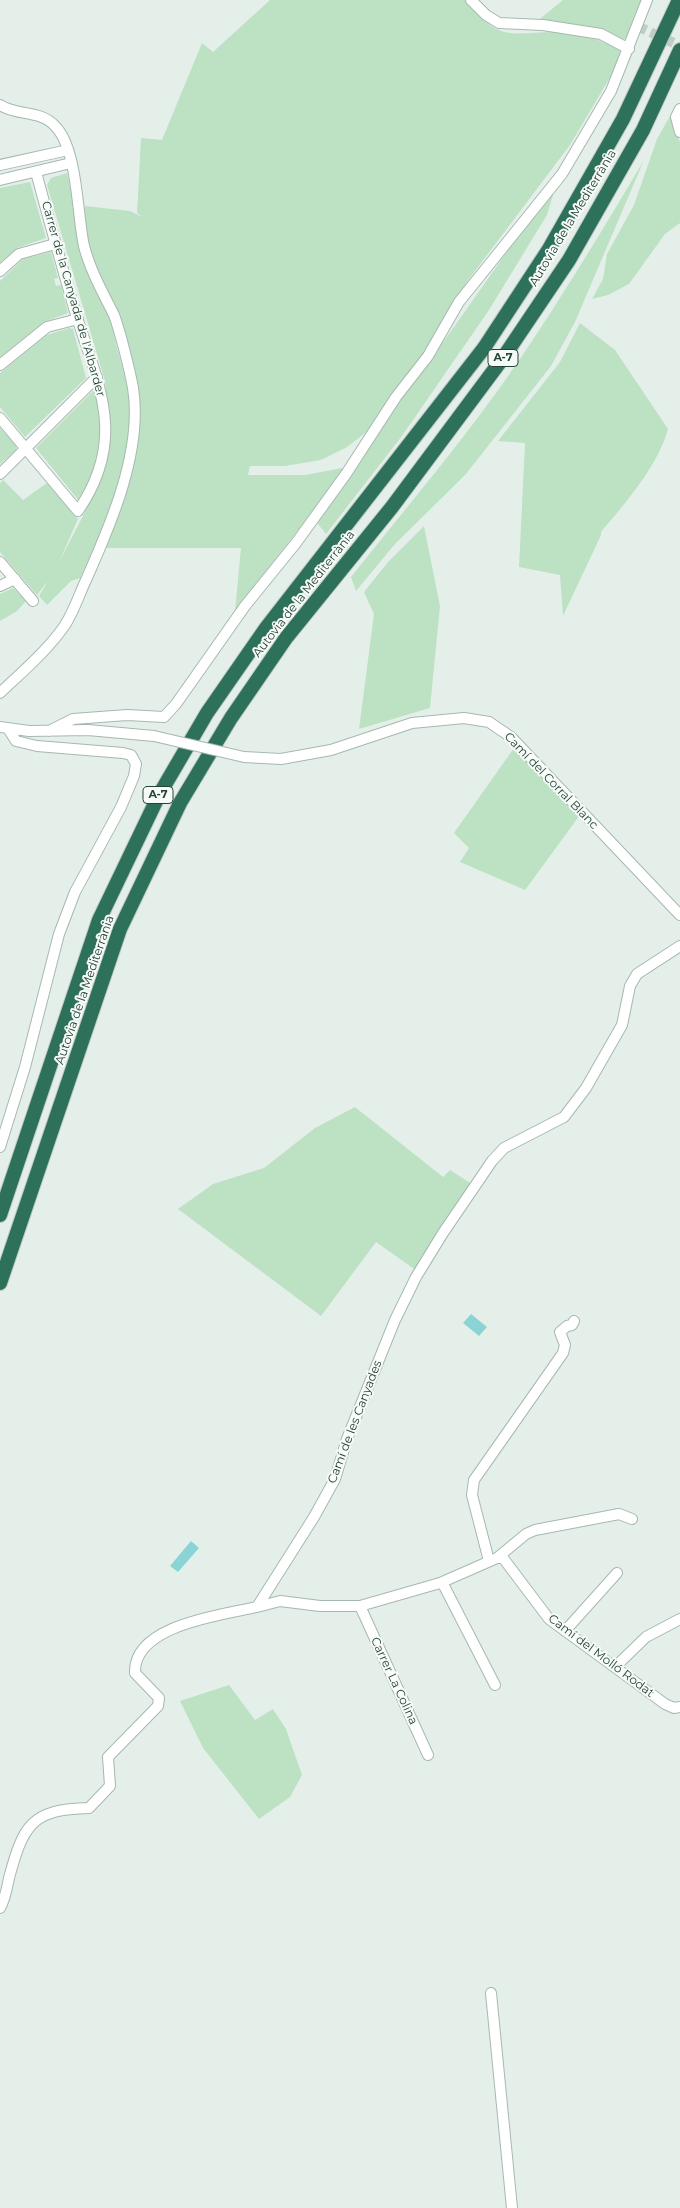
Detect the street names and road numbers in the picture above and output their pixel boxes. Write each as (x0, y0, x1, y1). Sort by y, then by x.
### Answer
street label: Autovia de la Mediterrània (526, 147, 620, 289)
street label: Carrer de la Canyada de l'Albarder (38, 200, 108, 398)
road number: A-7 (488, 349, 518, 366)
street label: Autovia de la Mediterrània (250, 528, 358, 660)
street label: Camí del Corral Blanc (501, 730, 601, 832)
road number: A-7 (143, 786, 173, 804)
street label: Autovia de la Mediterrània (53, 913, 117, 1067)
street label: Camí de les Canyades (325, 1358, 385, 1486)
street label: Camí del Molló Rodat (545, 1612, 657, 1700)
street label: Carrer La Colina (367, 1635, 421, 1727)

